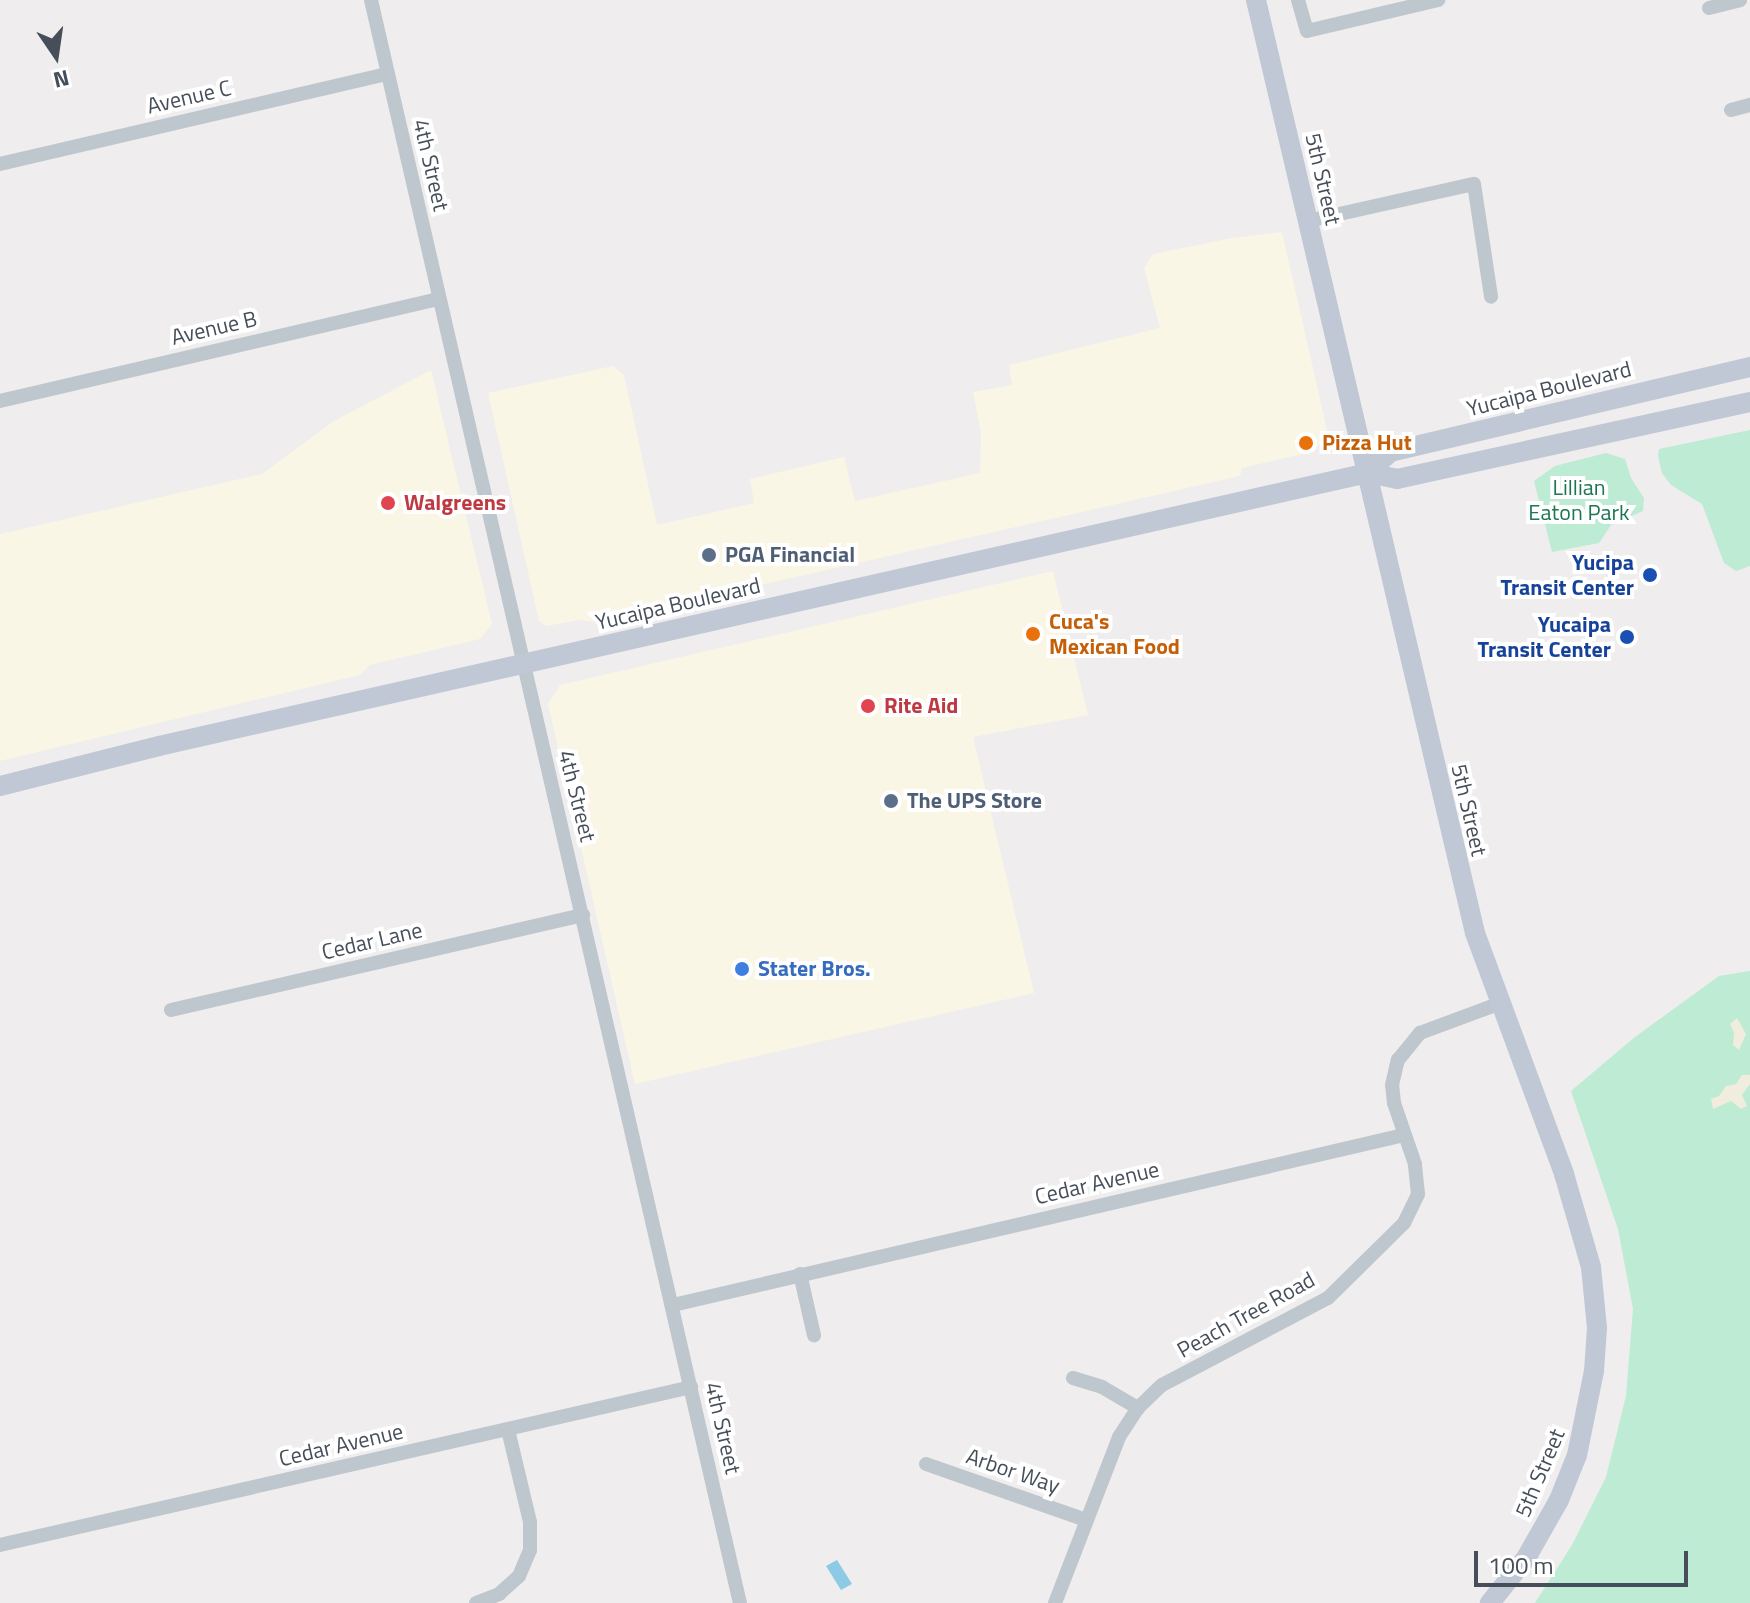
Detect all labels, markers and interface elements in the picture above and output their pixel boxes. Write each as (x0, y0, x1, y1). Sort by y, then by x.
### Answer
north arrow (16, 16, 96, 96)
text: N (50, 61, 73, 98)
street label: Avenue C (144, 75, 234, 119)
street label: 4th Street (408, 117, 454, 213)
street label: 5th Street (1300, 131, 1346, 227)
street label: Avenue B (169, 305, 259, 351)
street label: Yucaipa Boulevard (1464, 356, 1634, 422)
place label: Pizza Hut (1322, 430, 1412, 456)
marker: Pizza Hut (1297, 434, 1315, 452)
park label: Lillian Eaton Park (1528, 474, 1630, 526)
place label: Walgreens (404, 490, 506, 516)
marker: Walgreens (379, 494, 397, 512)
place label: PGA Financial (725, 542, 855, 568)
marker: PGA Financial (700, 546, 718, 564)
place label: Yucipa Transit Center (1501, 549, 1634, 600)
marker: Yucipa Transit Center (1641, 566, 1659, 584)
street label: Yucaipa Boulevard (593, 572, 763, 636)
place label: Cuca's Mexican Food (1049, 608, 1180, 660)
place label: Yucaipa Transit Center (1478, 611, 1611, 662)
marker: Cuca's Mexican Food (1024, 625, 1042, 643)
marker: Yucaipa Transit Center (1618, 628, 1636, 646)
place label: Rite Aid (884, 693, 958, 719)
marker: Rite Aid (859, 697, 877, 715)
street label: 4th Street (553, 747, 601, 845)
street label: 5th Street (1446, 762, 1492, 858)
place label: The UPS Store (907, 788, 1042, 814)
marker: The UPS Store (882, 792, 900, 810)
street label: Cedar Lane (319, 917, 425, 965)
place label: Stater Bros. (758, 956, 871, 982)
marker: Stater Bros. (733, 960, 751, 978)
street label: Cedar Avenue (1032, 1156, 1162, 1210)
street label: Peach Tree Road (1173, 1266, 1319, 1364)
street label: 4th Street (700, 1380, 746, 1476)
street label: Cedar Avenue (276, 1418, 406, 1472)
street label: 5th Street (1510, 1425, 1570, 1521)
street label: Arbor Way (963, 1443, 1063, 1499)
scale bar (1478, 1535, 1692, 1585)
text: 100 m (1488, 1547, 1554, 1583)

